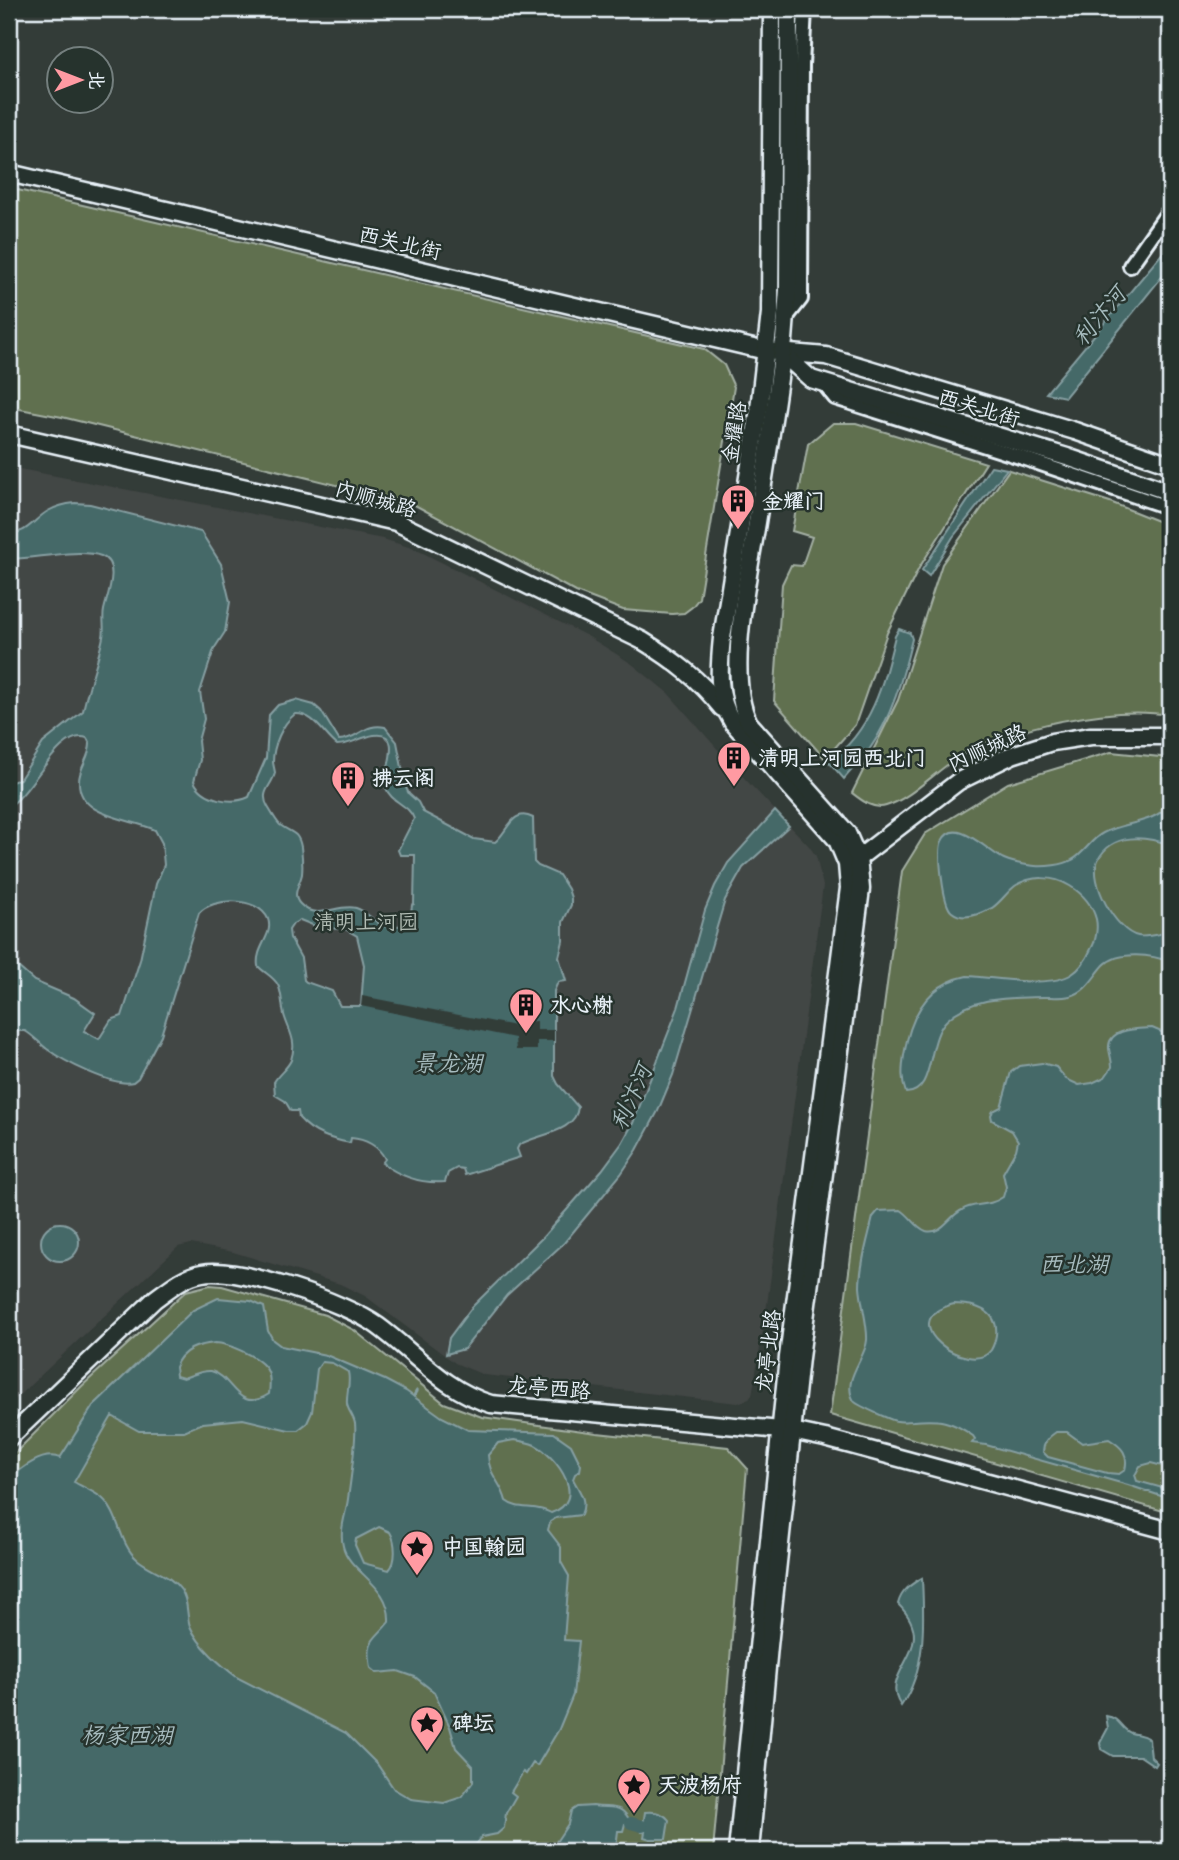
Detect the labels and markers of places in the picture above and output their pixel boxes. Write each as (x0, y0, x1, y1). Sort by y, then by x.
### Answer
building icon: 金耀门 (719, 482, 757, 531)
place label: 金耀门 (762, 486, 825, 519)
building icon: 清明上河园西北门 (715, 739, 753, 788)
place label: 清明上河园西北门 (758, 743, 926, 776)
building icon: 拂云阁 (329, 759, 367, 808)
place label: 拂云阁 (372, 763, 435, 796)
building icon: 水心榭 (507, 986, 545, 1035)
place label: 水心榭 (550, 990, 613, 1023)
place icon: 中国翰园 (398, 1528, 436, 1577)
place label: 中国翰园 (442, 1532, 526, 1565)
place icon: 碑坛 (408, 1704, 446, 1753)
place label: 碑坛 (452, 1708, 494, 1741)
place icon: 天波杨府 (615, 1766, 653, 1815)
place label: 天波杨府 (658, 1770, 742, 1803)

